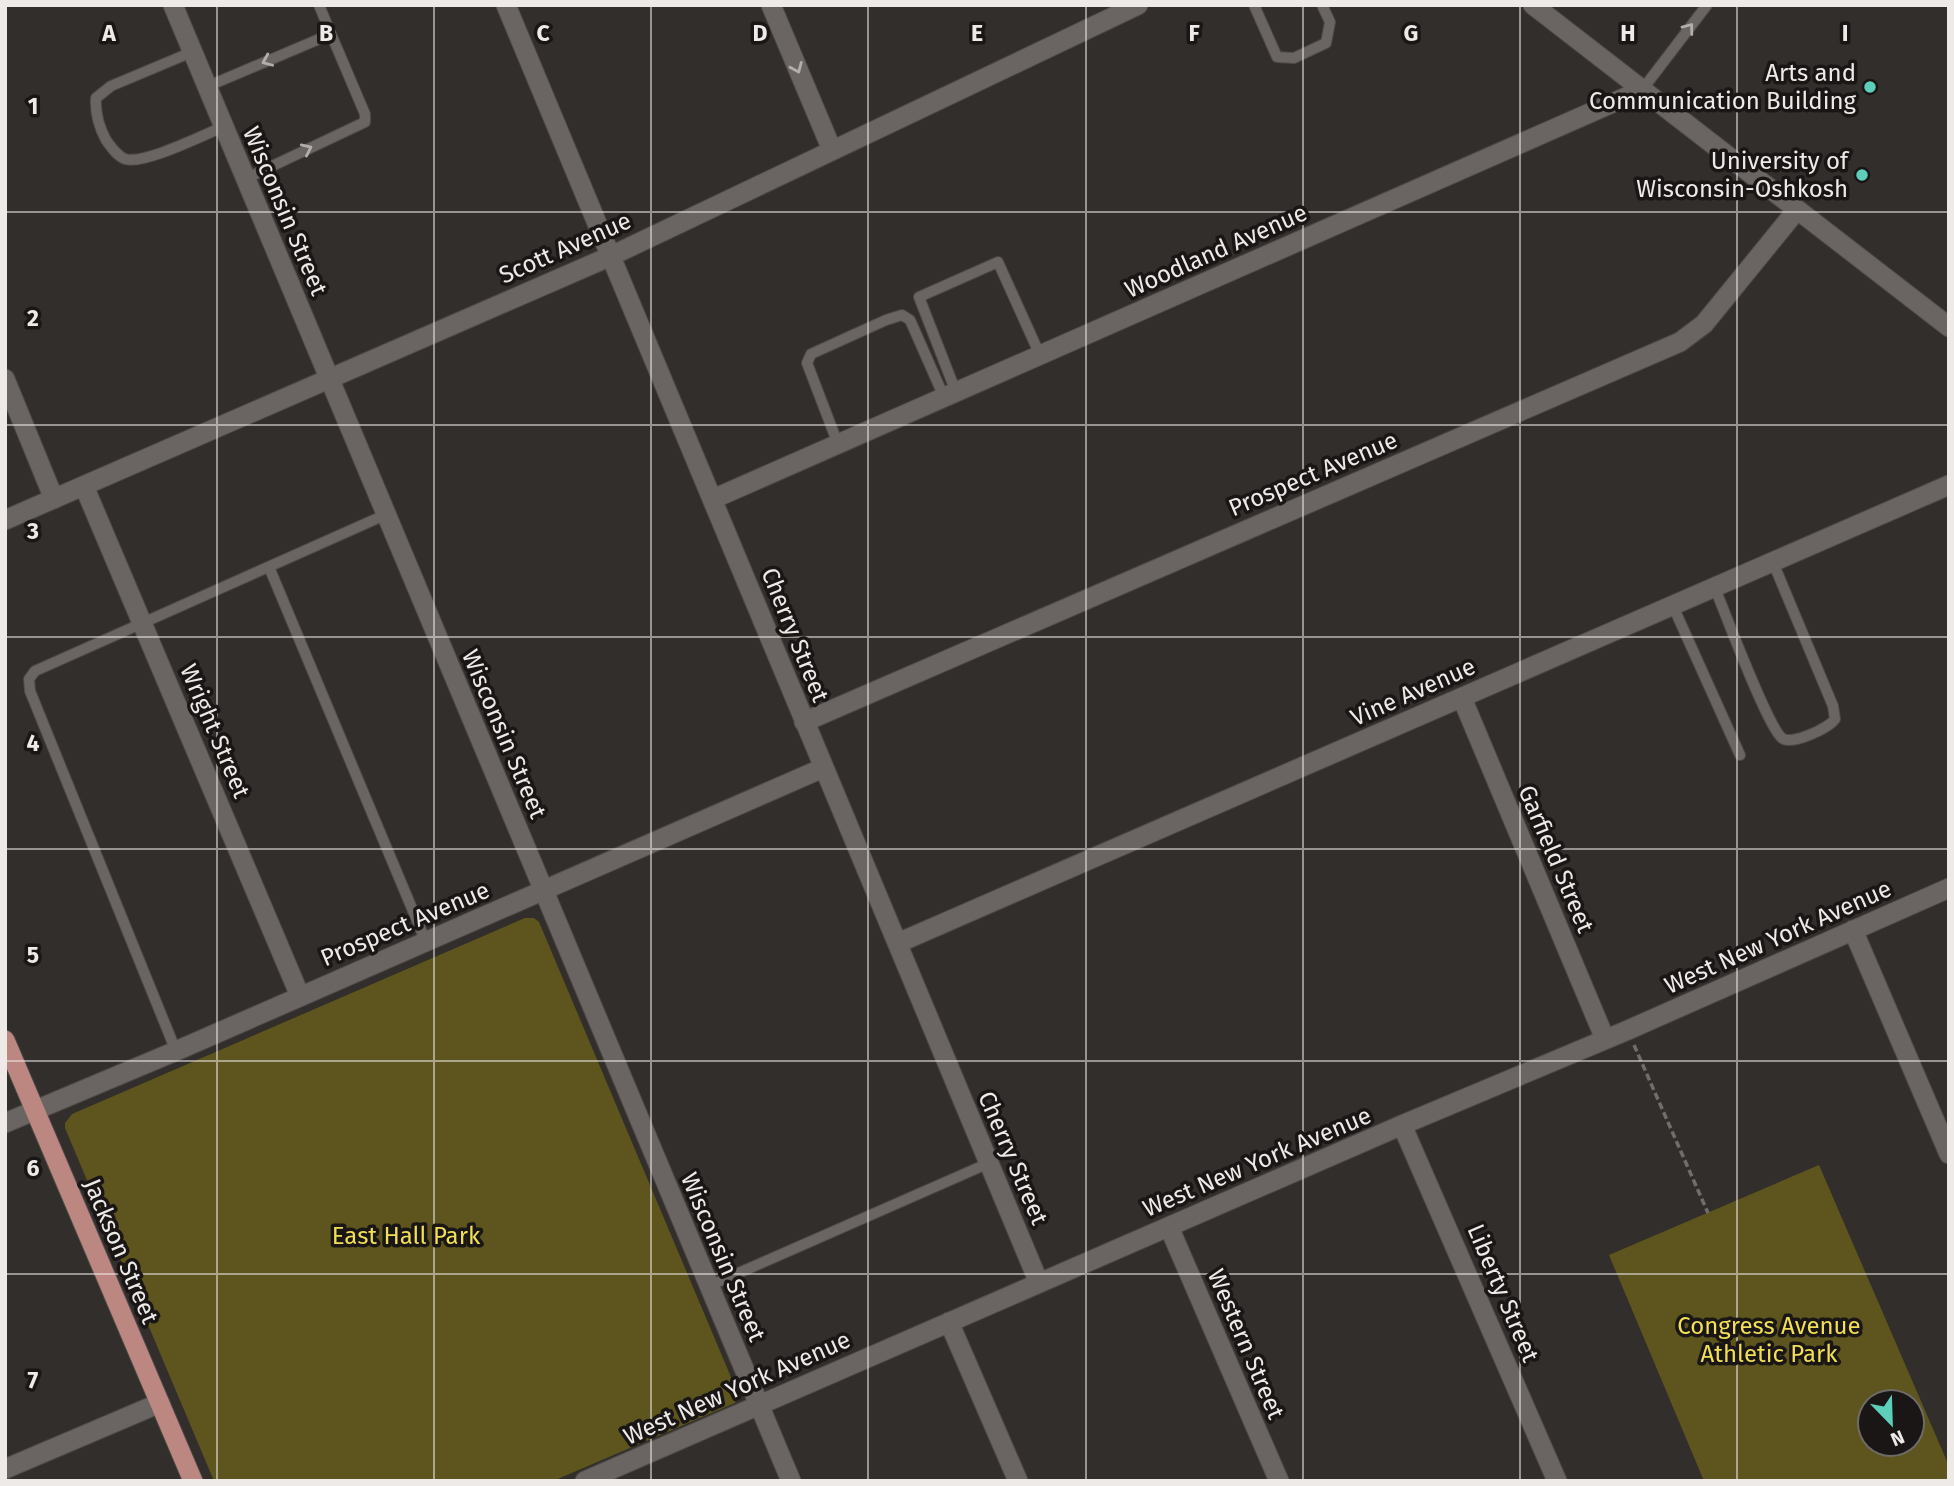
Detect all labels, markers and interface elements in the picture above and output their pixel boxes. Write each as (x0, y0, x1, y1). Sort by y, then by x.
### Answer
text: A (101, 19, 116, 47)
text: B (319, 19, 333, 47)
text: C (536, 19, 550, 47)
text: D (753, 19, 768, 47)
text: E (971, 19, 983, 47)
text: F (1188, 19, 1200, 47)
text: G (1404, 19, 1418, 47)
text: H (1620, 19, 1636, 47)
text: I (1842, 19, 1848, 47)
one-way arrow (1681, 23, 1694, 36)
one-way arrow (262, 53, 275, 67)
place label: Arts and Communication Building (1589, 59, 1857, 115)
one-way arrow (789, 61, 803, 73)
marker: Arts and Communication Building (1862, 79, 1878, 95)
text: 1 (28, 92, 38, 120)
street label: Wisconsin Street (237, 123, 333, 300)
one-way arrow (299, 144, 312, 158)
place label: University of Wisconsin-Oshkosh (1636, 147, 1850, 203)
marker: University of Wisconsin-Oshkosh (1854, 167, 1870, 183)
street label: Woodland Avenue (1121, 198, 1311, 304)
street label: Scott Avenue (495, 206, 635, 290)
text: 2 (27, 304, 39, 332)
street label: Prospect Avenue (1224, 426, 1402, 522)
text: 3 (26, 517, 39, 545)
street label: Cherry Street (755, 564, 835, 706)
street label: Wisconsin Street (456, 646, 552, 823)
street label: Vine Avenue (1346, 652, 1480, 732)
street label: Wright Street (174, 660, 256, 802)
text: 4 (27, 729, 40, 757)
street label: Garfield Street (1512, 781, 1600, 937)
street label: West New York Avenue (1660, 874, 1896, 1000)
street label: Prospect Avenue (316, 876, 494, 972)
text: 5 (27, 941, 39, 969)
street label: Cherry Street (972, 1087, 1054, 1229)
street label: West New York Avenue (1139, 1101, 1375, 1223)
text: 6 (27, 1154, 40, 1182)
street label: Wisconsin Street (675, 1169, 771, 1346)
street label: Jackson Street (78, 1174, 164, 1328)
street label: Liberty Street (1461, 1220, 1545, 1366)
park label: East Hall Park (332, 1222, 481, 1250)
street label: Western Street (1202, 1265, 1290, 1423)
park label: Congress Avenue Athletic Park (1677, 1312, 1861, 1368)
street label: West New York Avenue (619, 1325, 855, 1451)
text: 7 (28, 1366, 39, 1394)
north arrow (1856, 1388, 1926, 1458)
text: N (1887, 1425, 1908, 1451)

